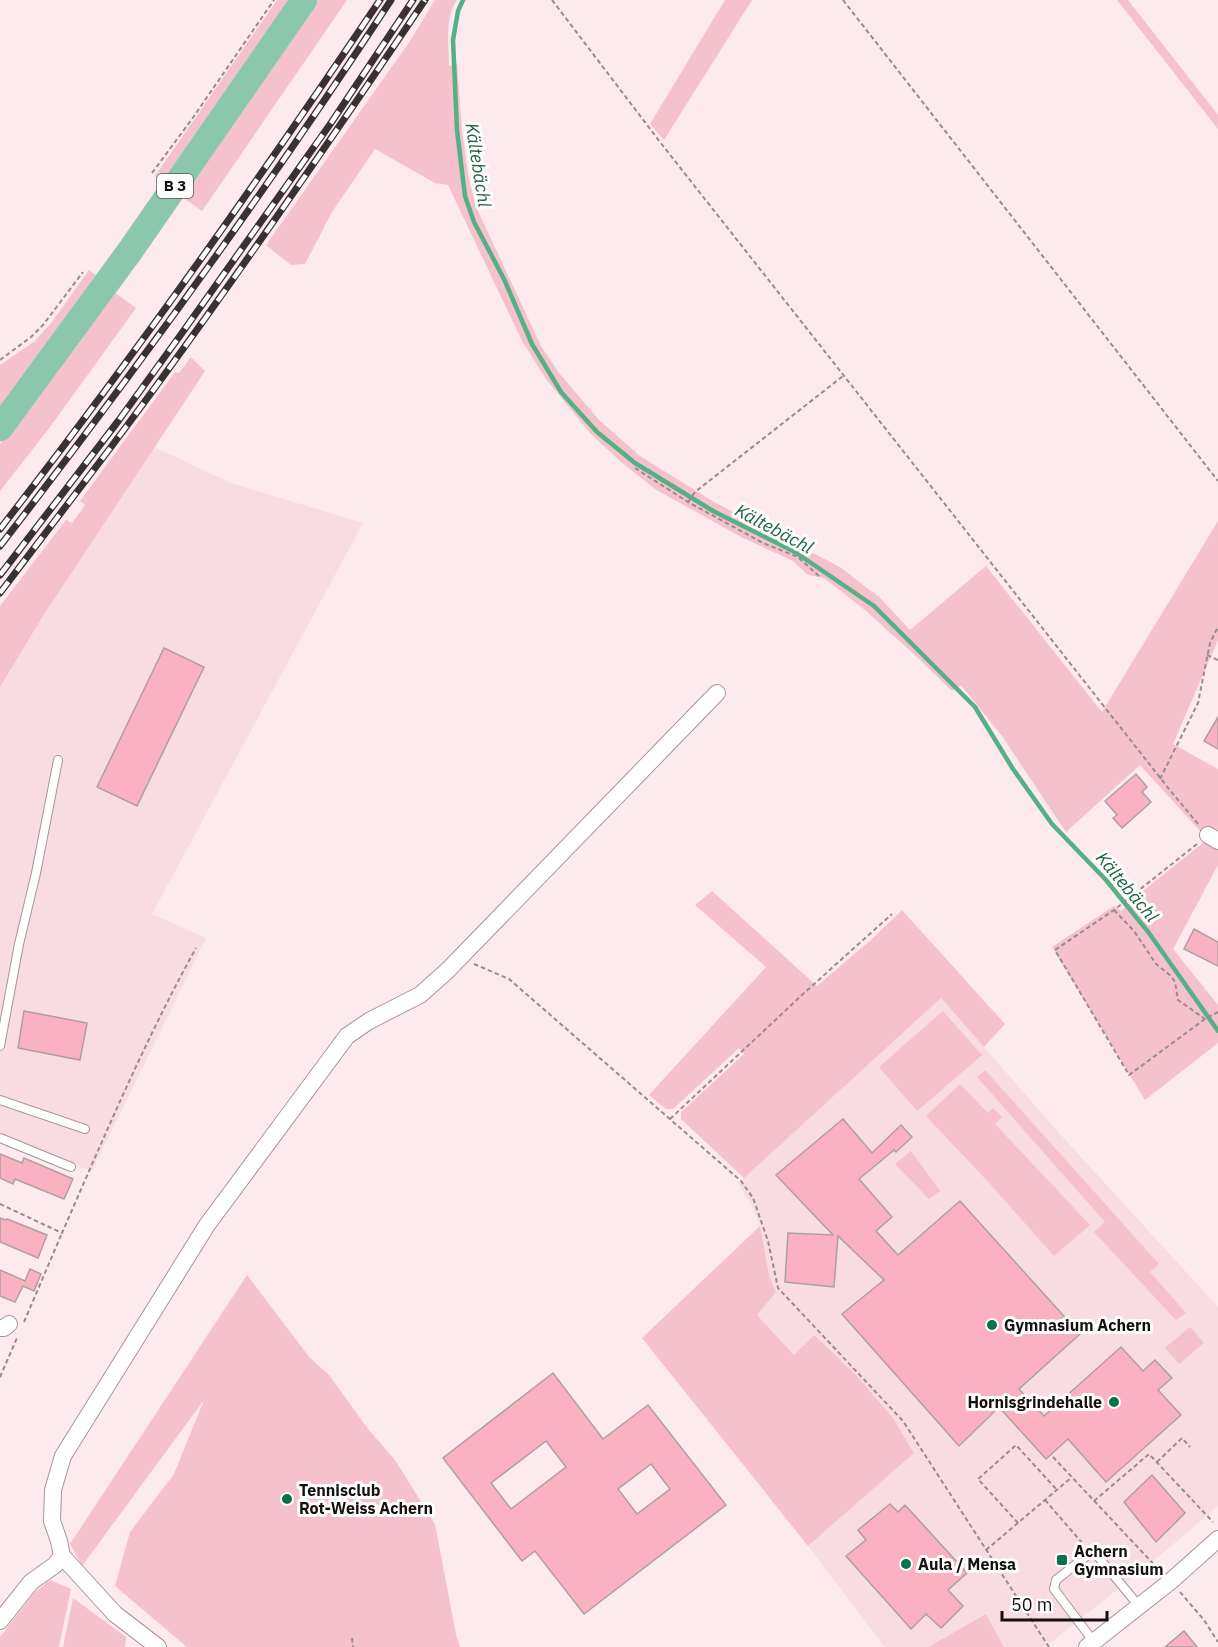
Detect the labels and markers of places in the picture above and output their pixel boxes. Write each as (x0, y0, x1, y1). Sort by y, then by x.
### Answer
place label: Gymnasium Achern (1004, 1315, 1151, 1335)
marker: Gymnasium Achern (985, 1318, 999, 1332)
place label: Hornisgrindehalle (967, 1392, 1102, 1412)
marker: Hornisgrindehalle (1107, 1395, 1121, 1409)
place label: Tennisclub Rot-Weiss Achern (299, 1480, 433, 1518)
marker: Tennisclub Rot-Weiss Achern (280, 1492, 294, 1506)
place label: Achern Gymnasium (1074, 1541, 1163, 1579)
marker: Achern Gymnasium (1055, 1553, 1069, 1567)
place label: Aula / Mensa (918, 1554, 1016, 1574)
marker: Aula / Mensa (899, 1557, 913, 1571)

